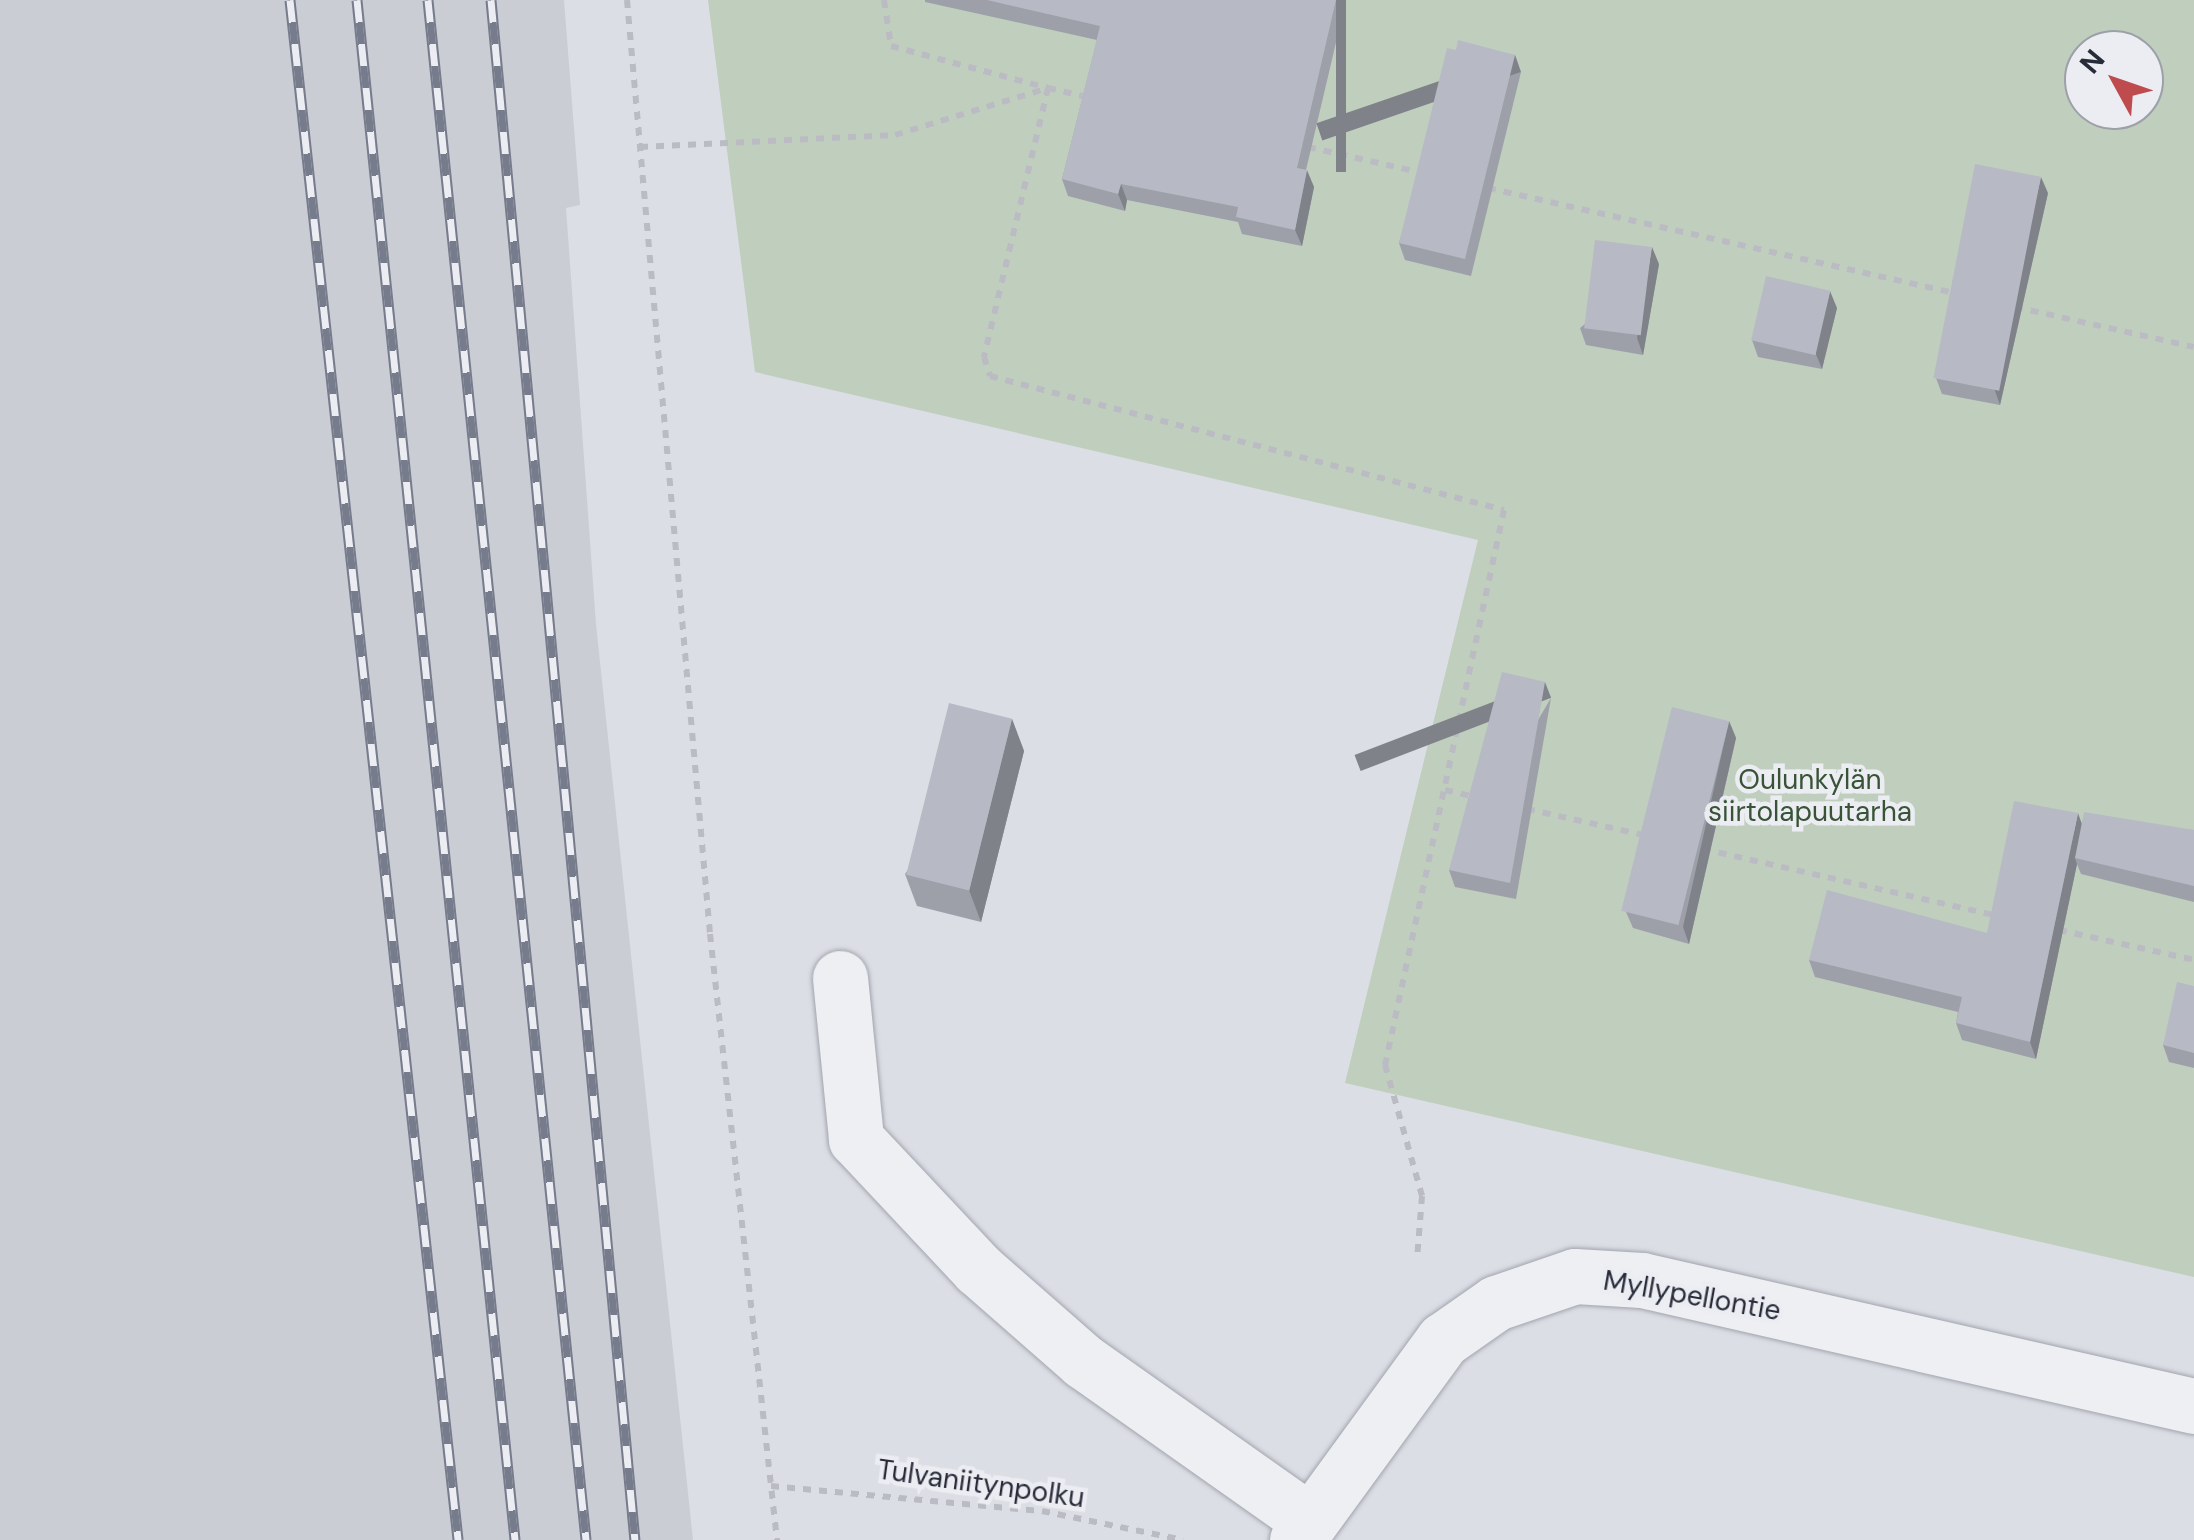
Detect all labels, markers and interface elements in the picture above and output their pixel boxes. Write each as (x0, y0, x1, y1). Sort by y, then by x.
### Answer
north arrow (2064, 30, 2164, 130)
text: N (2071, 42, 2113, 81)
park label: Oulunkylän siirtolapuutarha (1708, 763, 1912, 829)
street label: Myllypellontie (1601, 1264, 1783, 1328)
street label: Tulvaniitynpolku (875, 1453, 1087, 1515)

